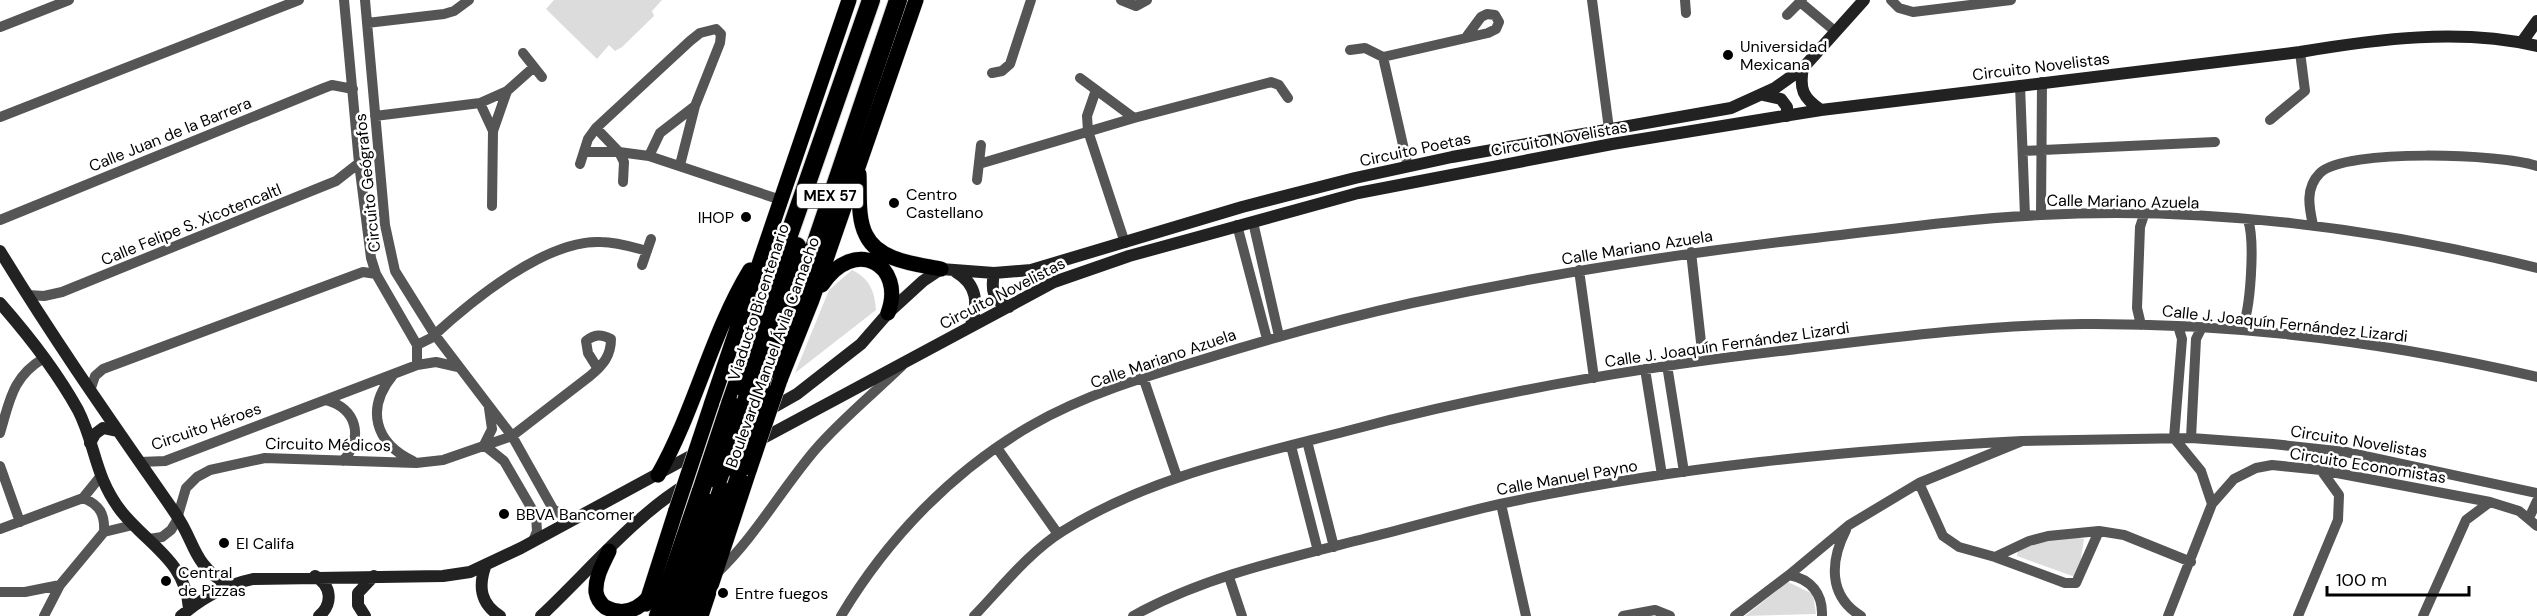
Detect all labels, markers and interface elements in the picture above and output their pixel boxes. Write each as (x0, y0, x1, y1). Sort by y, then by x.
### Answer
place label: Universidad Mexicana (1740, 36, 1827, 75)
marker: Universidad Mexicana (1721, 48, 1735, 62)
street label: Circuito Novelistas (1971, 48, 2111, 85)
street label: Calle Juan de la Barrera (86, 92, 255, 177)
street label: Circuito Geógrafos (350, 113, 385, 253)
street label: Circuito Novelistas (1489, 116, 1629, 161)
street label: Circuito Poetas (1358, 127, 1473, 172)
street label: Calle Felipe S. Xicotencaltl (98, 179, 285, 270)
road number: MEX 57 (797, 184, 863, 208)
place label: Centro Castellano (906, 184, 984, 223)
street label: Calle Mariano Azuela (2046, 190, 2200, 213)
marker: Centro Castellano (887, 196, 901, 210)
place label: IHOP (698, 207, 734, 228)
marker: IHOP (739, 210, 753, 224)
street label: Viaducto Bicentenario (723, 221, 794, 384)
street label: Calle Mariano Azuela (1560, 225, 1714, 270)
street label: Boulevard Manuel Ávila Camacho (721, 234, 824, 471)
street label: Circuito Novelistas (936, 253, 1069, 334)
street label: Calle J. Joaquín Fernández Lizardi (2161, 300, 2409, 347)
street label: Calle J. Joaquín Fernández Lizardi (1603, 317, 1851, 372)
street label: Calle Mariano Azuela (1088, 324, 1239, 393)
street label: Circuito Héroes (148, 398, 264, 455)
street label: Circuito Novelistas (2289, 420, 2429, 463)
street label: Circuito Médicos (265, 433, 391, 456)
street label: Circuito Economistas (2288, 443, 2448, 488)
street label: Calle Manuel Payno (1495, 455, 1639, 500)
place label: BBVA Bancomer (516, 504, 635, 525)
marker: BBVA Bancomer (497, 507, 511, 521)
place label: El Califa (236, 533, 294, 554)
marker: El Califa (217, 536, 231, 550)
scale bar (2327, 559, 2470, 597)
place label: Central de Pizzas (178, 562, 246, 601)
text: 100 m (2336, 568, 2387, 592)
marker: Central de Pizzas (159, 574, 173, 588)
place label: Entre fuegos (735, 583, 828, 604)
marker: Entre fuegos (716, 586, 730, 600)

